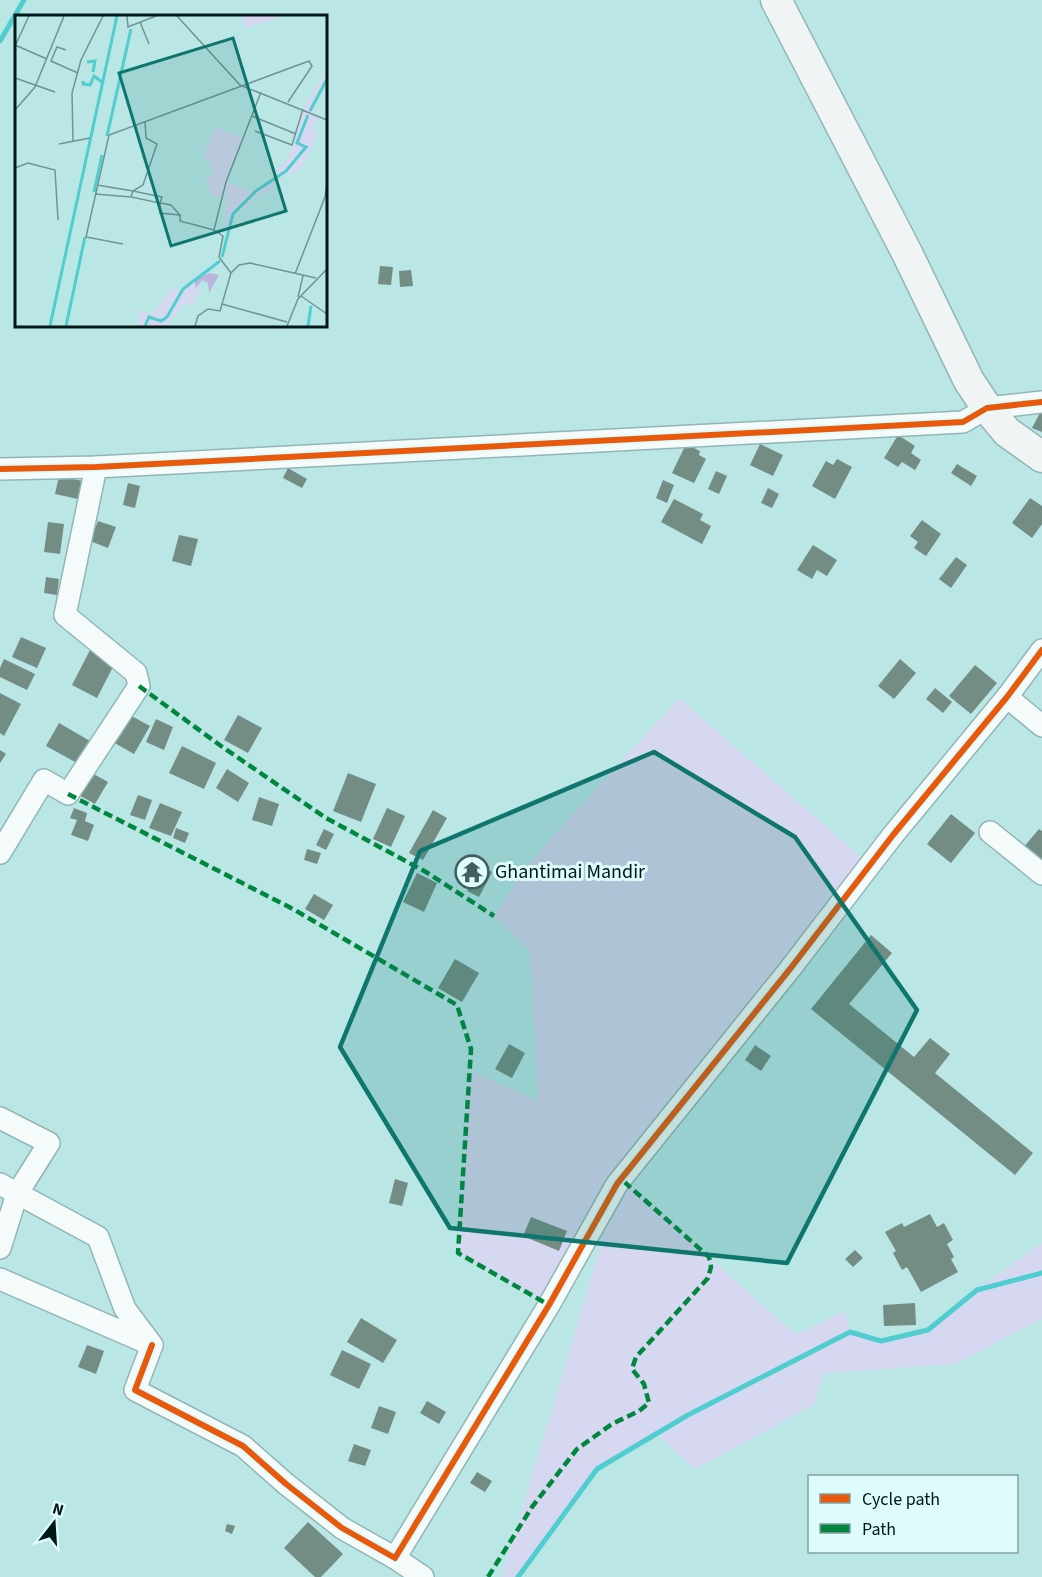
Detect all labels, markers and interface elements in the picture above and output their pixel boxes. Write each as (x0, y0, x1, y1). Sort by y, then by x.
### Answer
inset map (15, 15, 327, 327)
temple icon: Ghantimai Mandir (454, 854, 490, 890)
place label: Ghantimai Mandir (495, 858, 645, 886)
legend (808, 1475, 1018, 1553)
text: Cycle path (862, 1487, 940, 1512)
north arrow (24, 1493, 84, 1553)
text: N (50, 1498, 66, 1522)
text: Path (862, 1517, 896, 1542)

